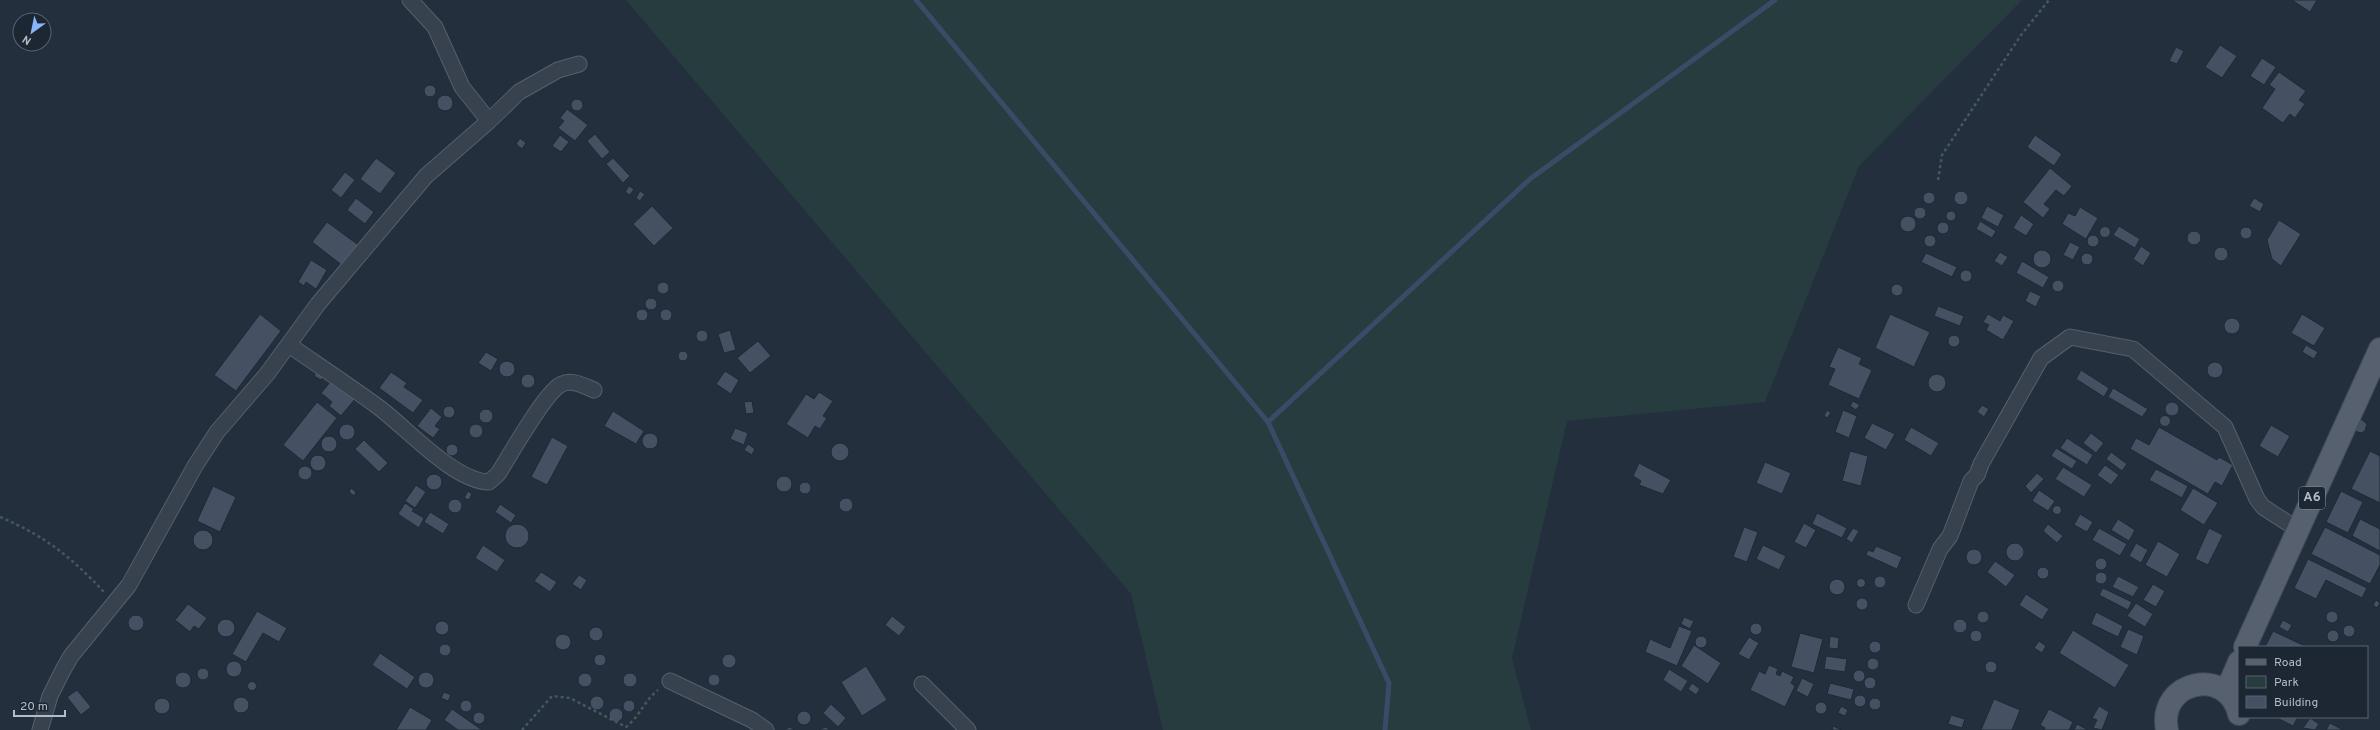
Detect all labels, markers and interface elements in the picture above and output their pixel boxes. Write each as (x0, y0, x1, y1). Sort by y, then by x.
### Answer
north arrow (12, 12, 52, 52)
text: N (20, 32, 34, 48)
road number: A6 (2299, 487, 2325, 509)
legend (2238, 646, 2368, 718)
text: Road (2274, 655, 2302, 671)
text: Park (2274, 675, 2299, 691)
scale bar (14, 692, 65, 718)
text: Building (2274, 695, 2318, 711)
text: 20 m (20, 699, 48, 715)

